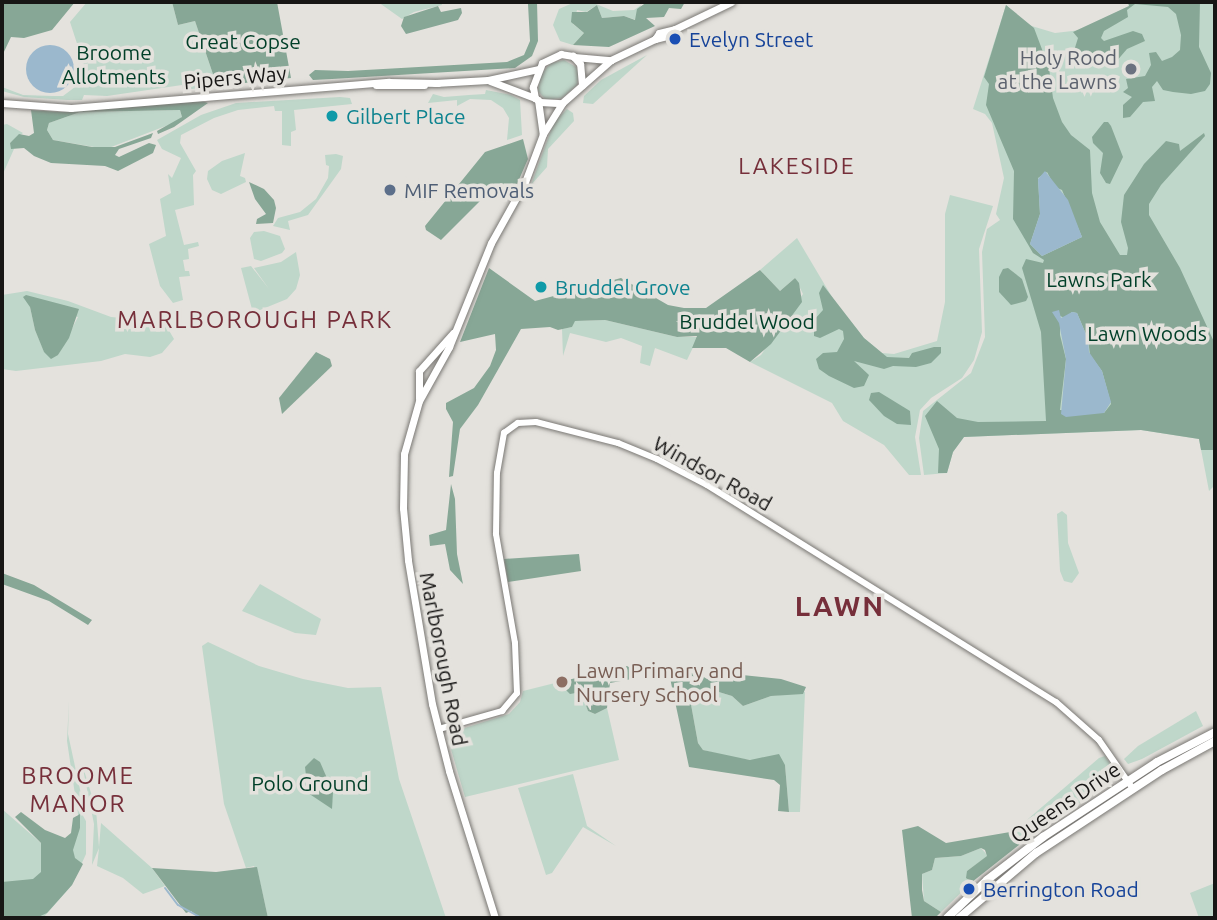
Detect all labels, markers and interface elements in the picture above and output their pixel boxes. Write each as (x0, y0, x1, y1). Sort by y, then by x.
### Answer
place label: Evelyn Street (689, 26, 813, 52)
park label: Great Copse (185, 28, 301, 54)
marker: Evelyn Street (667, 31, 683, 47)
park label: Broome Allotments (62, 39, 166, 89)
place label: Holy Rood at the Lawns (998, 44, 1117, 94)
street label: Pipers Way (182, 60, 288, 94)
marker: Holy Rood at the Lawns (1123, 61, 1139, 77)
place label: Gilbert Place (346, 103, 466, 129)
marker: Gilbert Place (324, 108, 340, 124)
district label: LAKESIDE (739, 152, 855, 180)
place label: MIF Removals (404, 177, 534, 203)
marker: MIF Removals (382, 182, 398, 198)
park label: Lawns Park (1046, 266, 1152, 292)
place label: Bruddel Grove (555, 274, 691, 300)
marker: Bruddel Grove (533, 279, 549, 295)
district label: MARLBOROUGH PARK (119, 306, 391, 334)
park label: Bruddel Wood (679, 308, 815, 334)
park label: Lawn Woods (1087, 320, 1207, 346)
street label: Windsor Road (649, 430, 777, 516)
street label: Marlborough Road (415, 570, 473, 748)
district label: LAWN (795, 589, 885, 623)
place label: Lawn Primary and Nursery School (576, 657, 744, 707)
marker: Lawn Primary and Nursery School (554, 674, 570, 690)
street label: Queens Drive (1005, 756, 1125, 848)
district label: BROOME MANOR (22, 762, 134, 818)
park label: Polo Ground (251, 770, 369, 796)
place label: Berrington Road (983, 876, 1139, 902)
marker: Berrington Road (961, 881, 977, 897)

